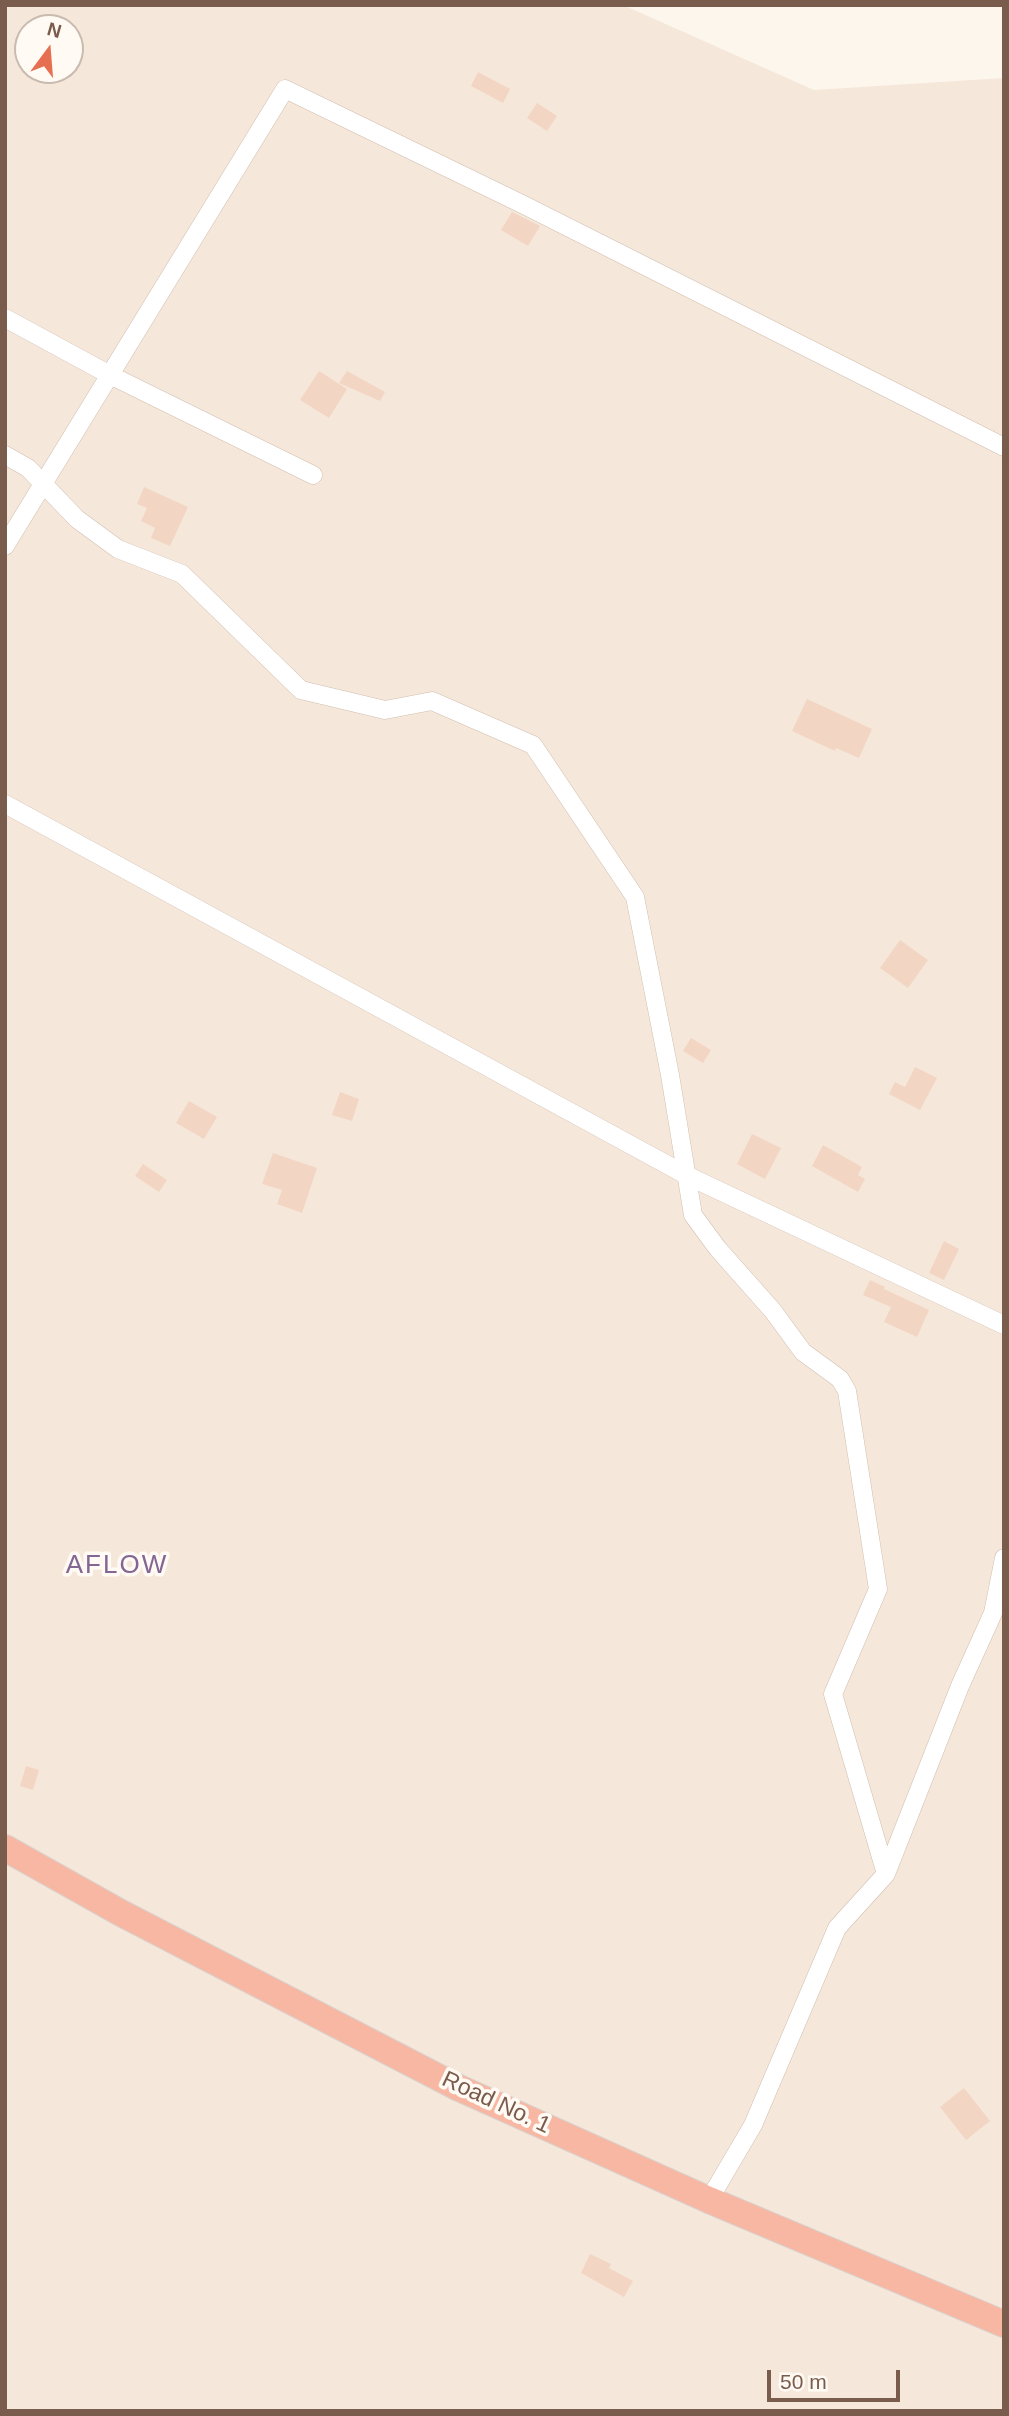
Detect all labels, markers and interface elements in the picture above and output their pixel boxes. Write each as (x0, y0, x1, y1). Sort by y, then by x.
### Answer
north arrow (14, 14, 84, 84)
text: N (45, 18, 64, 42)
district label: AFLOW (66, 1550, 168, 1582)
street label: Road No. 1 (437, 2066, 555, 2140)
scale bar (771, 2356, 904, 2400)
text: 50 m (780, 2370, 827, 2393)

